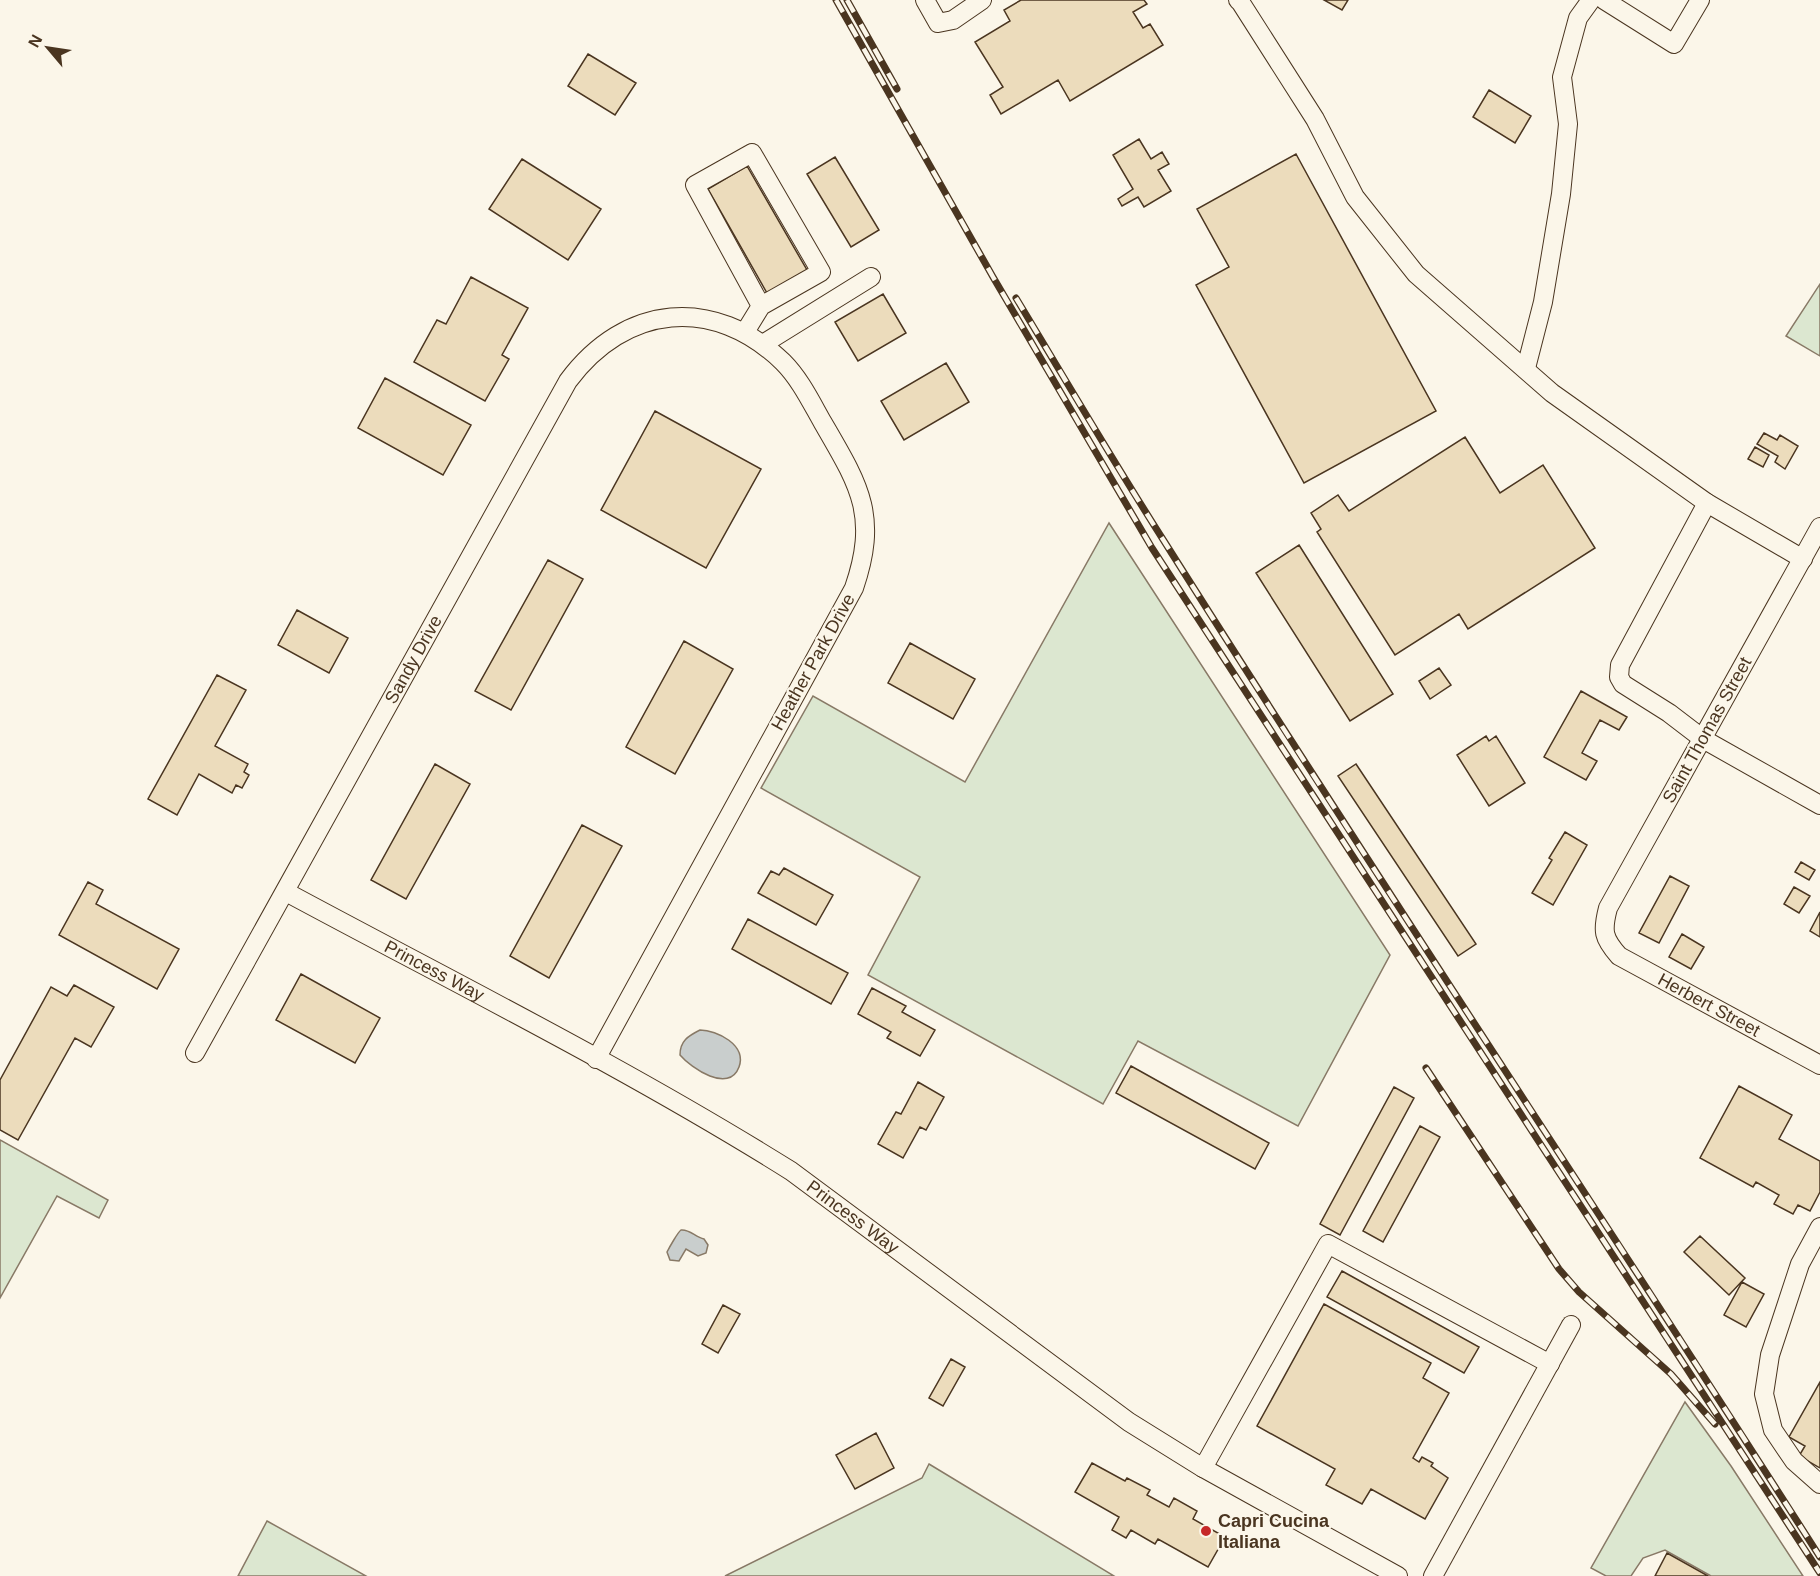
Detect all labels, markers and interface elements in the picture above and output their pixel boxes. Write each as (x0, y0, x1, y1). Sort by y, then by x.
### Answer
north arrow (18, 18, 78, 78)
text: N (25, 32, 46, 50)
street label: Heather Park Drive (767, 590, 859, 734)
street label: Sandy Drive (381, 612, 446, 707)
street label: Saint Thomas Street (1659, 654, 1755, 806)
street label: Princess Way (381, 936, 487, 1005)
street label: Herbert Street (1655, 969, 1764, 1041)
street label: Princess Way (803, 1176, 903, 1258)
place label: Capri Cucina Italiana (1218, 1511, 1330, 1552)
marker: Capri Cucina Italiana (1199, 1524, 1213, 1538)

